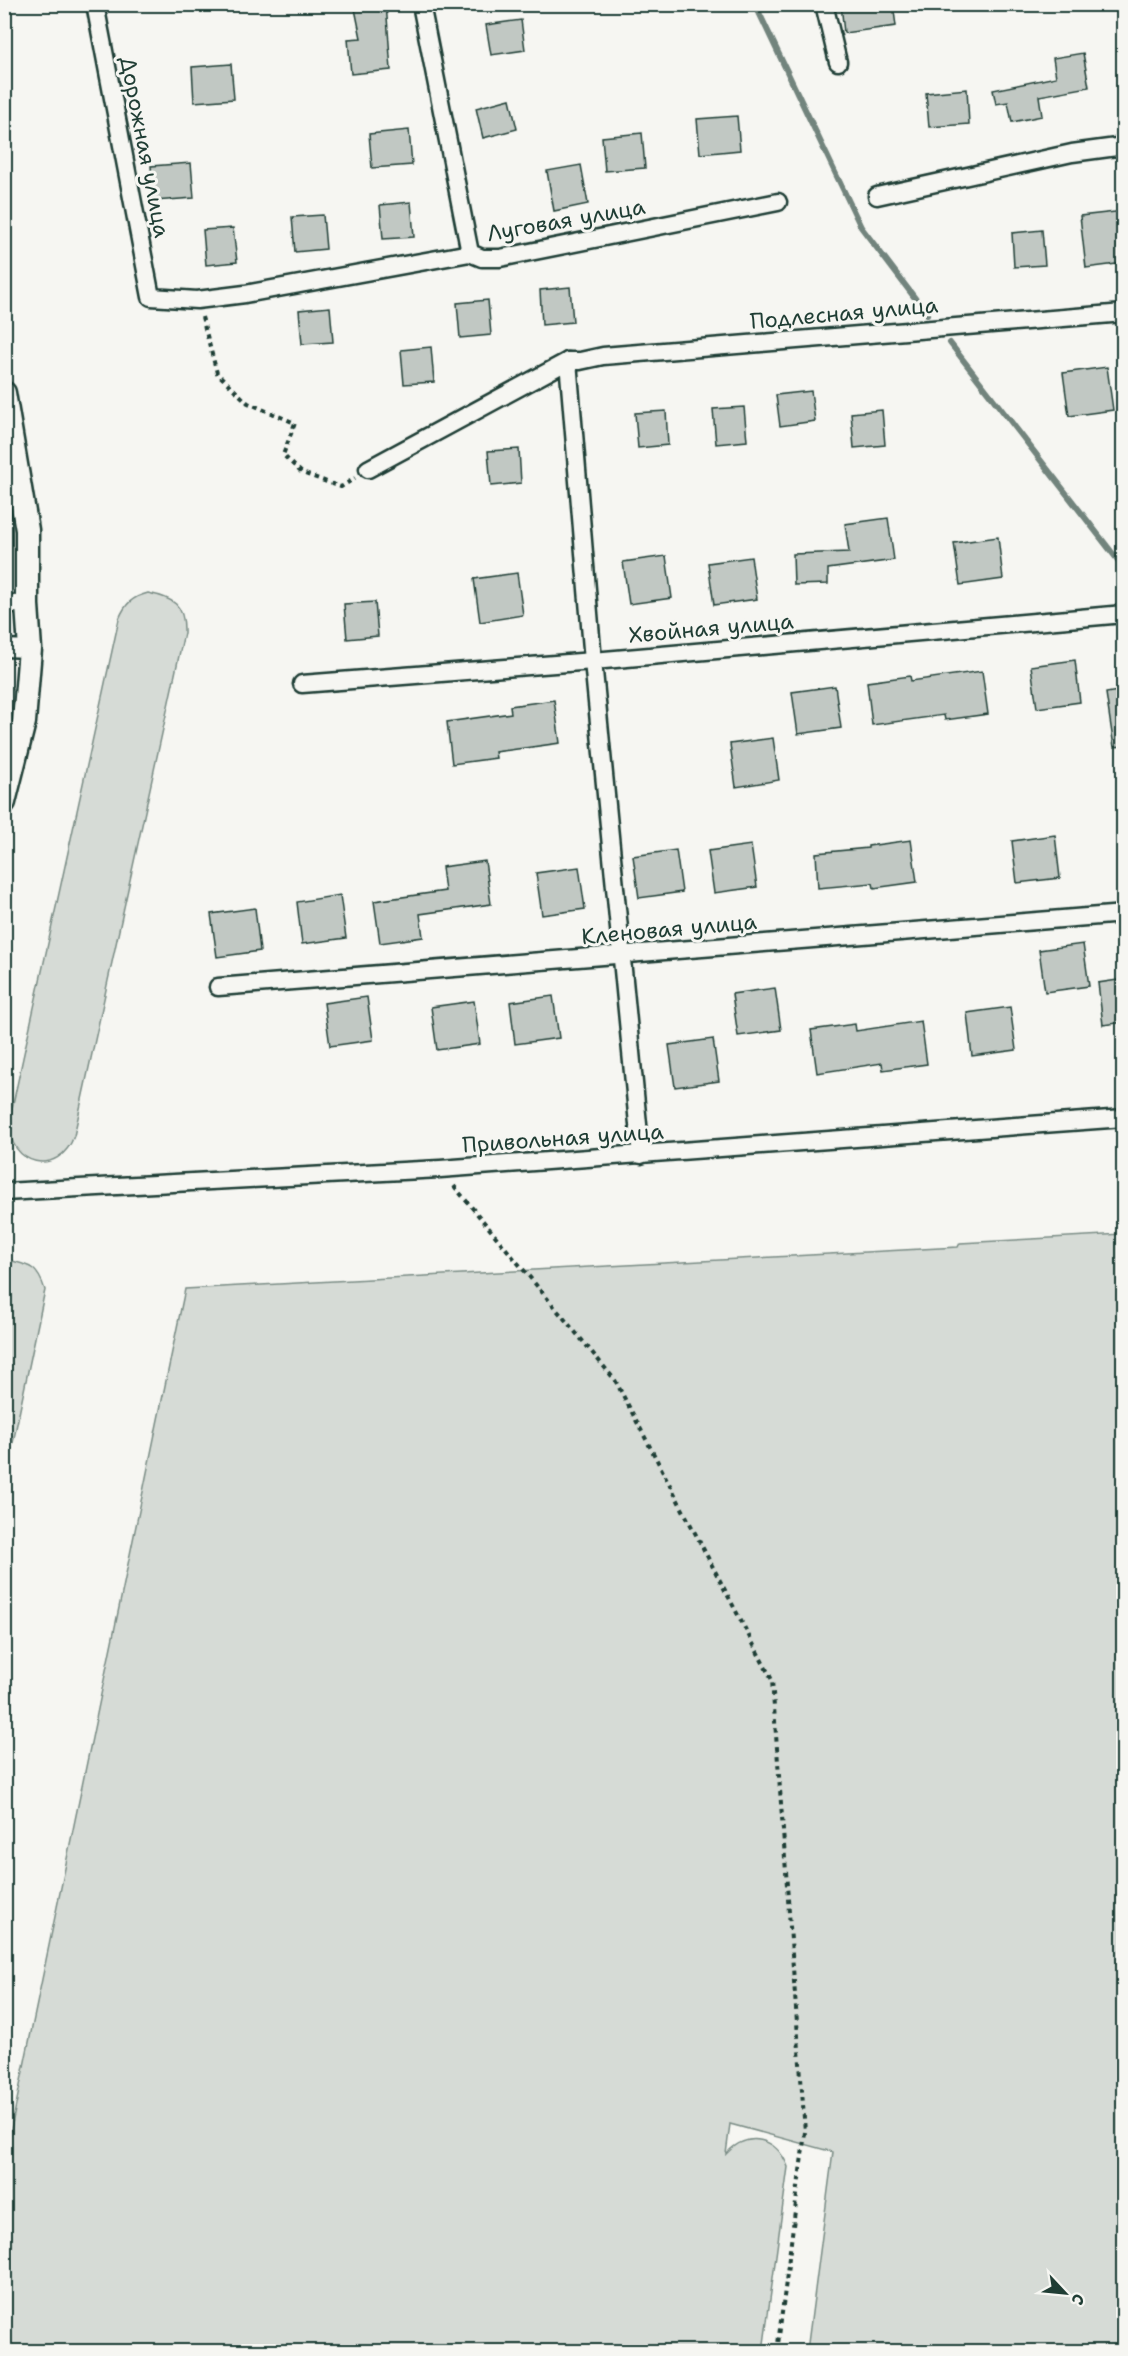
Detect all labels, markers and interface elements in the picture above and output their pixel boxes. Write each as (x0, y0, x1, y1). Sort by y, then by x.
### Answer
street label: Дорожная улица (113, 54, 177, 240)
street label: Луговая улица (485, 192, 648, 248)
street label: Подлесная улица (749, 290, 940, 336)
street label: Хвойная улица (627, 606, 795, 650)
street label: Кленовая улица (580, 907, 758, 951)
street label: Привольная улица (461, 1116, 665, 1160)
north arrow (1035, 2263, 1095, 2323)
text: С (1066, 2290, 1090, 2309)

